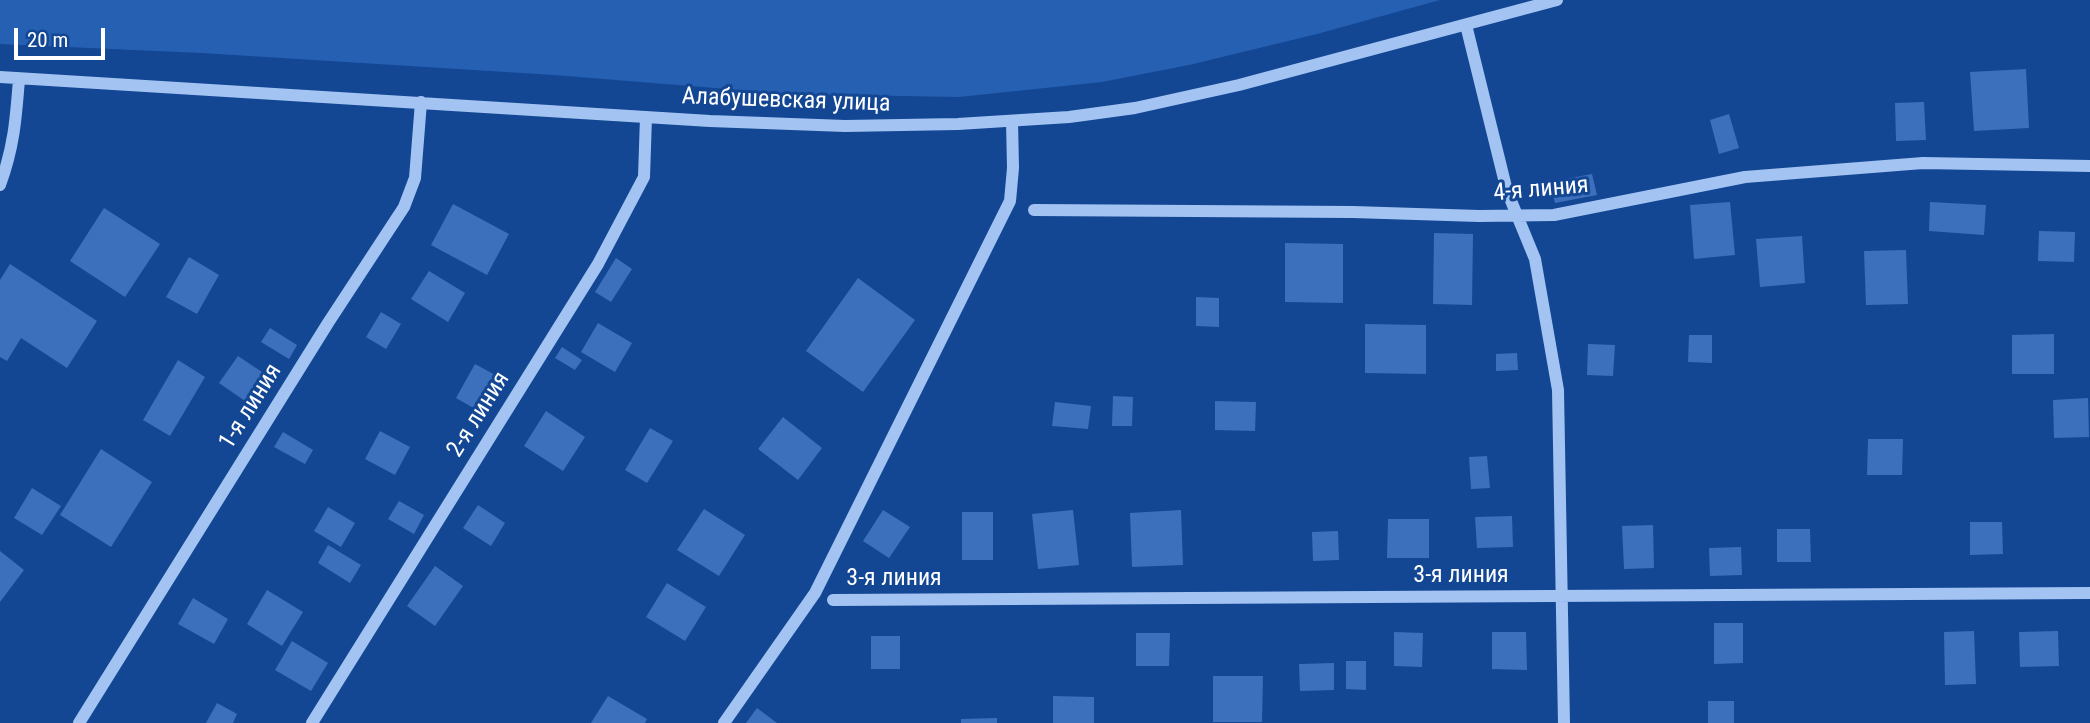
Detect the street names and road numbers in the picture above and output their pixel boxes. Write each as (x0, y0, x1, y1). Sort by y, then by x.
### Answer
street label: Алабушевская улица (681, 83, 891, 119)
street label: 4-я линия (1492, 171, 1590, 209)
street label: 1-я линия (214, 359, 288, 455)
street label: 2-я линия (442, 367, 516, 463)
street label: 3-я линия (1413, 562, 1509, 590)
street label: 3-я линия (846, 565, 942, 593)

